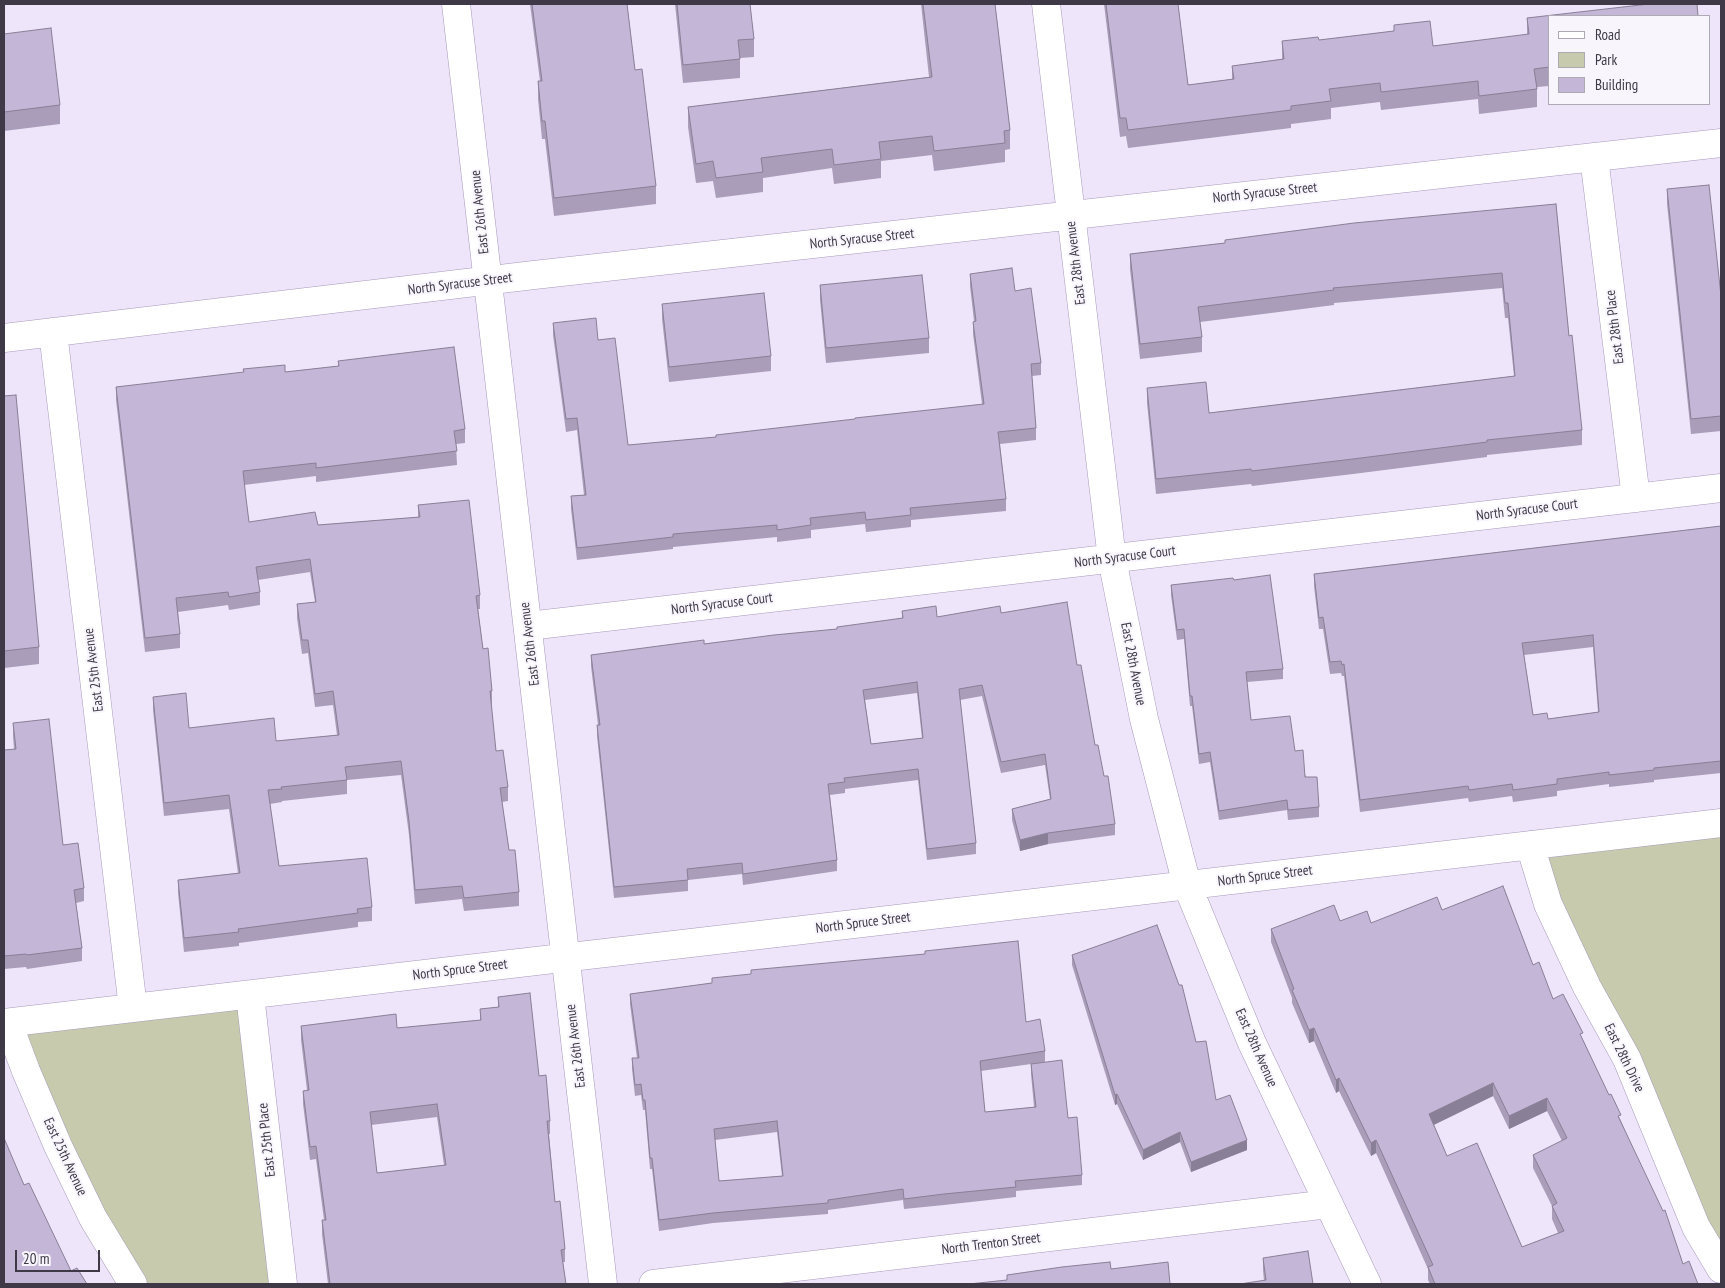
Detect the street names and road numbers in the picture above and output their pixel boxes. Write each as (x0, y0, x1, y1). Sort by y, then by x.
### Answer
street label: East 26th Avenue (467, 169, 493, 255)
street label: North Syracuse Street (1212, 179, 1318, 207)
street label: East 28th Avenue (1063, 220, 1089, 306)
street label: North Syracuse Street (809, 225, 915, 253)
street label: North Syracuse Street (407, 269, 513, 299)
street label: East 28th Place (1602, 289, 1628, 365)
street label: North Syracuse Court (1475, 495, 1579, 525)
street label: North Syracuse Court (1073, 542, 1177, 572)
street label: North Syracuse Court (670, 589, 774, 619)
street label: East 26th Avenue (517, 601, 543, 687)
street label: East 28th Avenue (1117, 621, 1149, 707)
street label: East 25th Avenue (81, 627, 107, 713)
street label: North Spruce Street (1217, 862, 1313, 890)
street label: North Spruce Street (815, 909, 911, 937)
street label: North Spruce Street (412, 956, 508, 984)
street label: East 26th Avenue (563, 1003, 589, 1089)
street label: East 28th Avenue (1231, 1006, 1281, 1090)
street label: East 28th Drive (1600, 1021, 1648, 1095)
street label: East 25th Place (255, 1102, 279, 1178)
street label: East 25th Avenue (40, 1115, 90, 1199)
street label: North Trenton Street (941, 1230, 1041, 1258)

